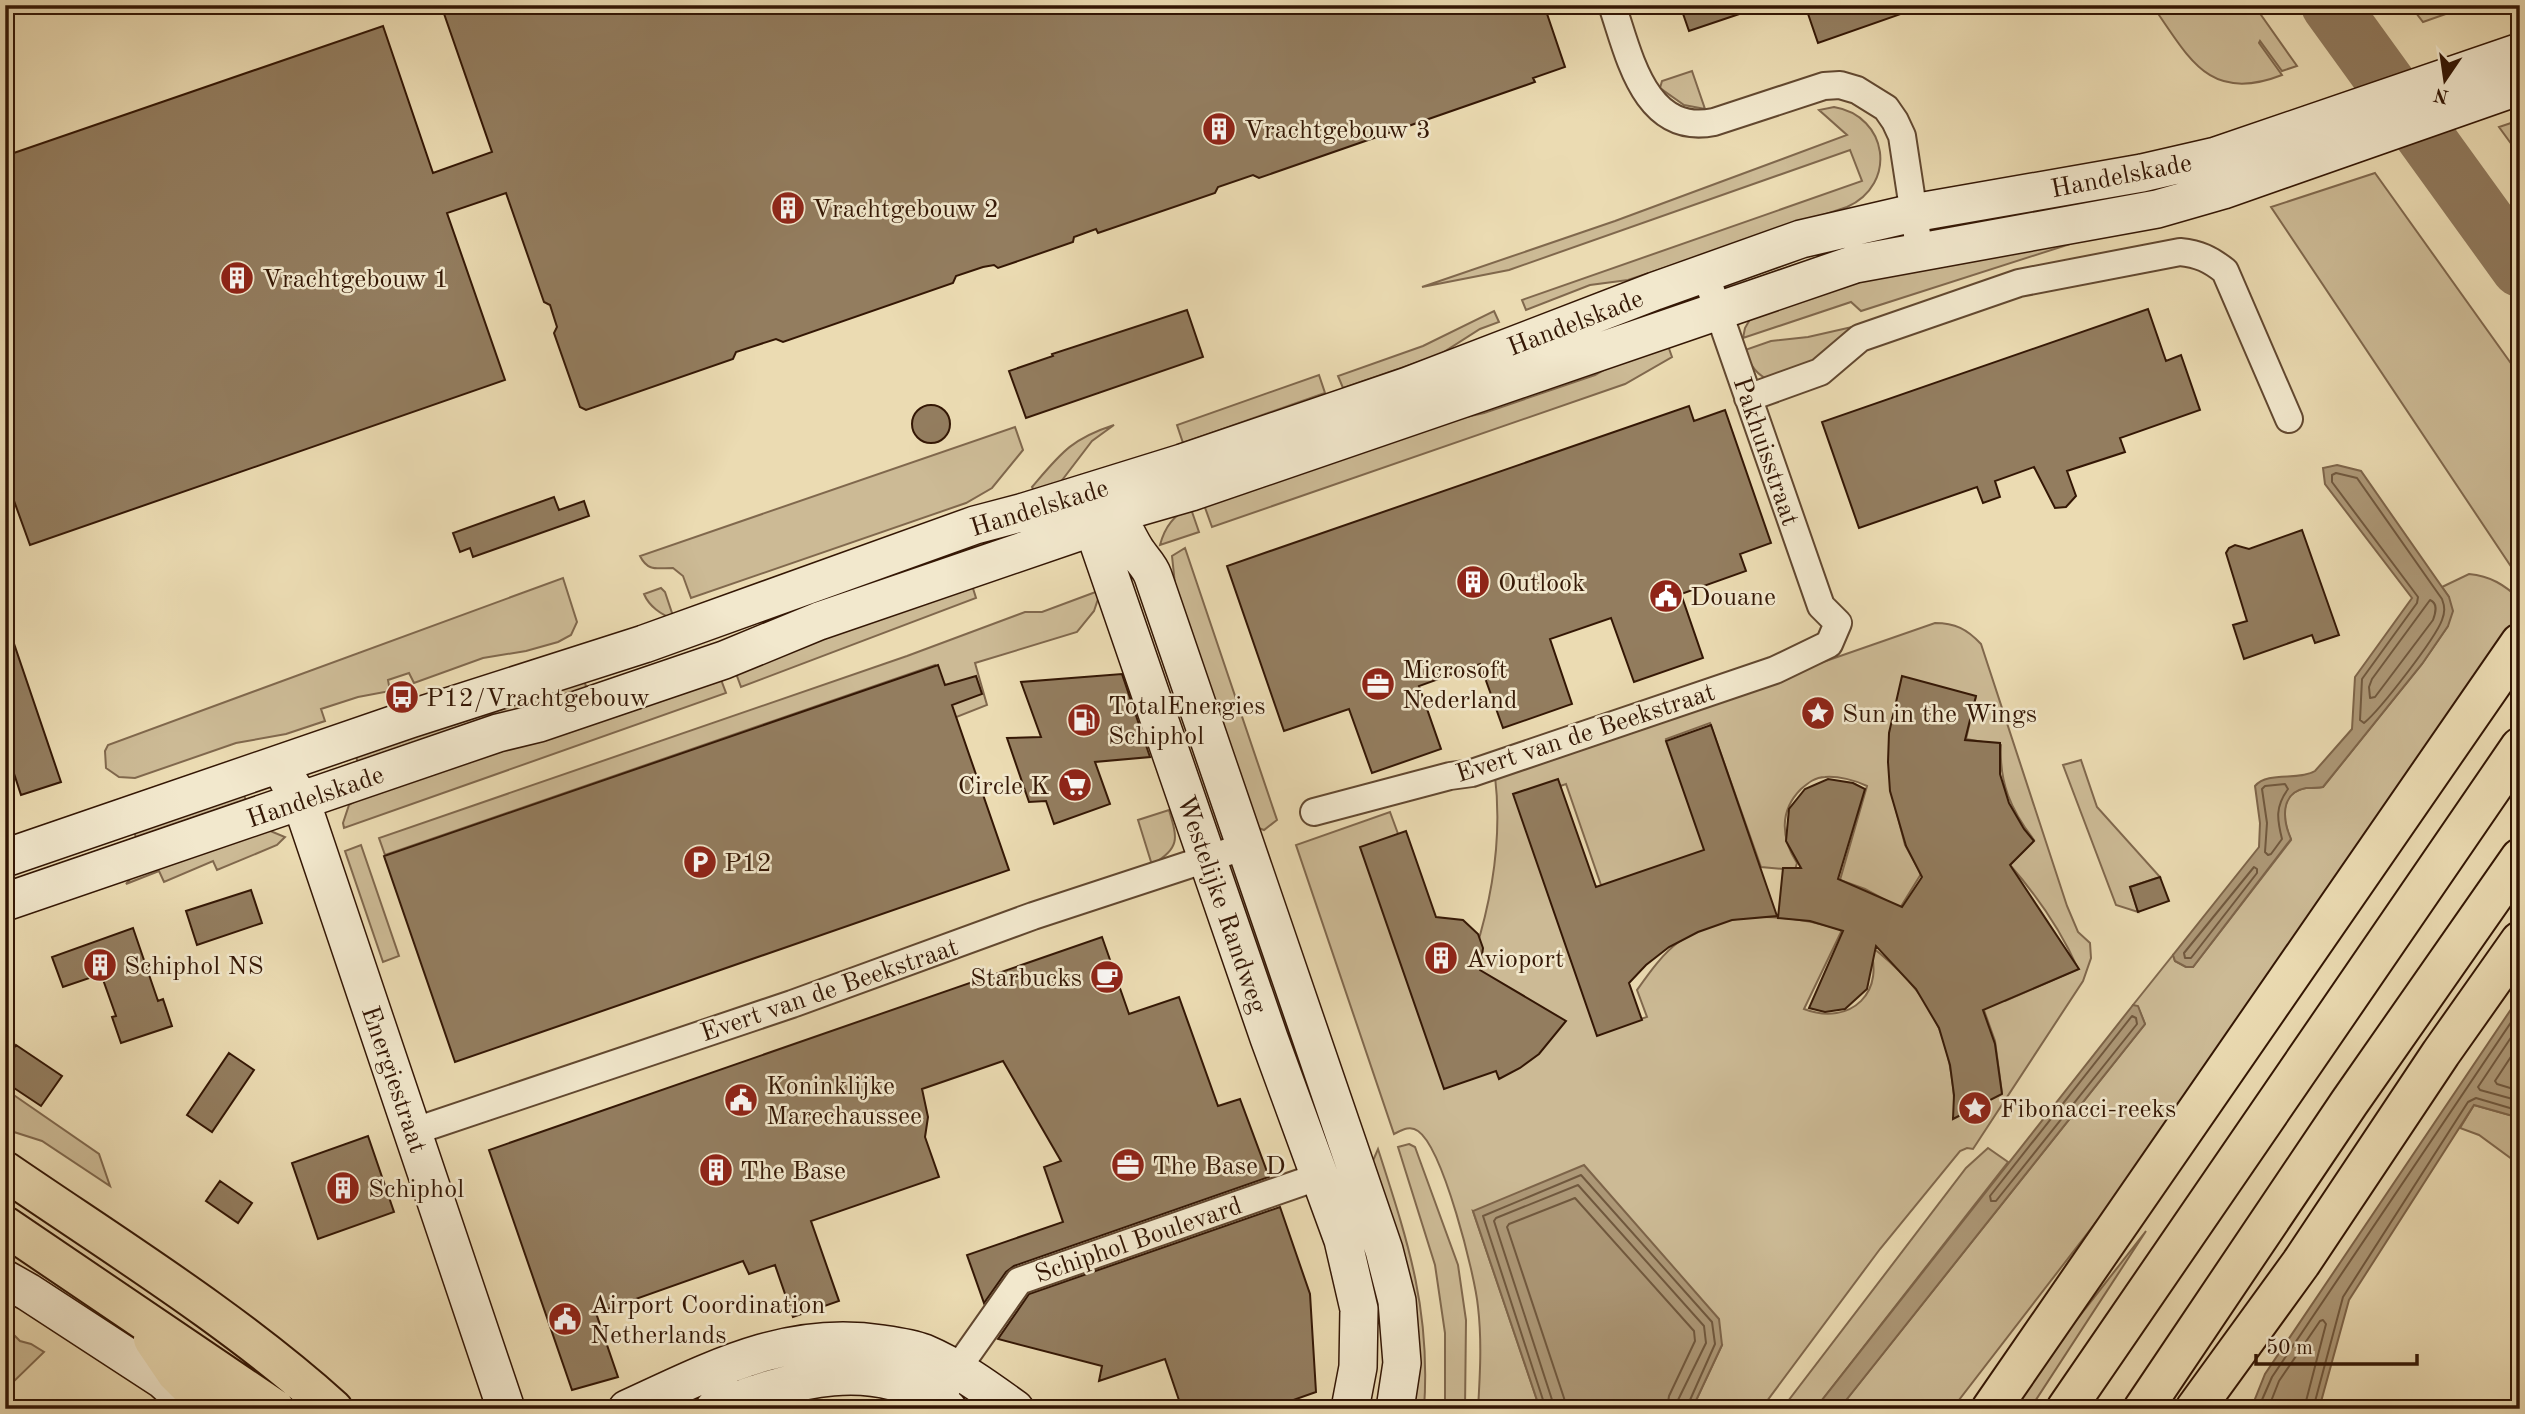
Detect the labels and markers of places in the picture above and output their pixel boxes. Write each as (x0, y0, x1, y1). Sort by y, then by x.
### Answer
building icon: Vrachtgebouw 3 (1200, 110, 1238, 148)
place label: Vrachtgebouw 3 (1244, 118, 1431, 144)
building icon: Vrachtgebouw 2 (769, 189, 807, 227)
place label: Vrachtgebouw 2 (812, 197, 999, 223)
building icon: Vrachtgebouw 1 (218, 259, 256, 297)
place label: Vrachtgebouw 1 (262, 267, 449, 293)
building icon: Outlook (1454, 563, 1492, 601)
place label: Outlook (1498, 571, 1586, 597)
public building icon: Douane (1647, 577, 1685, 615)
place label: Douane (1690, 585, 1776, 611)
place label: Microsoft Nederland (1402, 658, 1518, 714)
office icon: Microsoft Nederland (1359, 665, 1397, 703)
bus stop icon: P12/Vrachtgebouw (383, 678, 421, 716)
place label: P12/Vrachtgebouw (426, 686, 650, 712)
place label: TotalEnergies Schiphol (1108, 694, 1266, 750)
place icon: Sun in the Wings (1799, 694, 1837, 732)
fuel station icon: TotalEnergies Schiphol (1065, 701, 1103, 739)
place label: Sun in the Wings (1842, 702, 2037, 728)
supermarket icon: Circle K (1056, 766, 1094, 804)
place label: Circle K (958, 774, 1050, 800)
parking icon: P12 (681, 843, 719, 881)
place label: P12 (724, 851, 772, 877)
building icon: Avioport (1422, 939, 1460, 977)
building icon: Schiphol NS (81, 946, 119, 984)
place label: Avioport (1466, 947, 1564, 973)
place label: Schiphol NS (124, 954, 264, 980)
cafe icon: Starbucks (1088, 958, 1126, 996)
place label: Starbucks (970, 966, 1082, 992)
place label: Koninklijke Marechaussee (766, 1074, 922, 1130)
public building icon: Koninklijke Marechaussee (722, 1081, 760, 1119)
place icon: Fibonacci-reeks (1956, 1089, 1994, 1127)
place label: Fibonacci-reeks (2000, 1097, 2176, 1123)
office icon: The Base D (1109, 1146, 1147, 1184)
building icon: The Base (697, 1151, 735, 1189)
place label: The Base D (1152, 1154, 1286, 1180)
place label: The Base (740, 1159, 846, 1185)
building icon: Schiphol (324, 1169, 362, 1207)
place label: Schiphol (368, 1177, 464, 1203)
place label: Airport Coordination Netherlands (590, 1293, 825, 1349)
public building icon: Airport Coordination Netherlands (546, 1300, 584, 1338)

